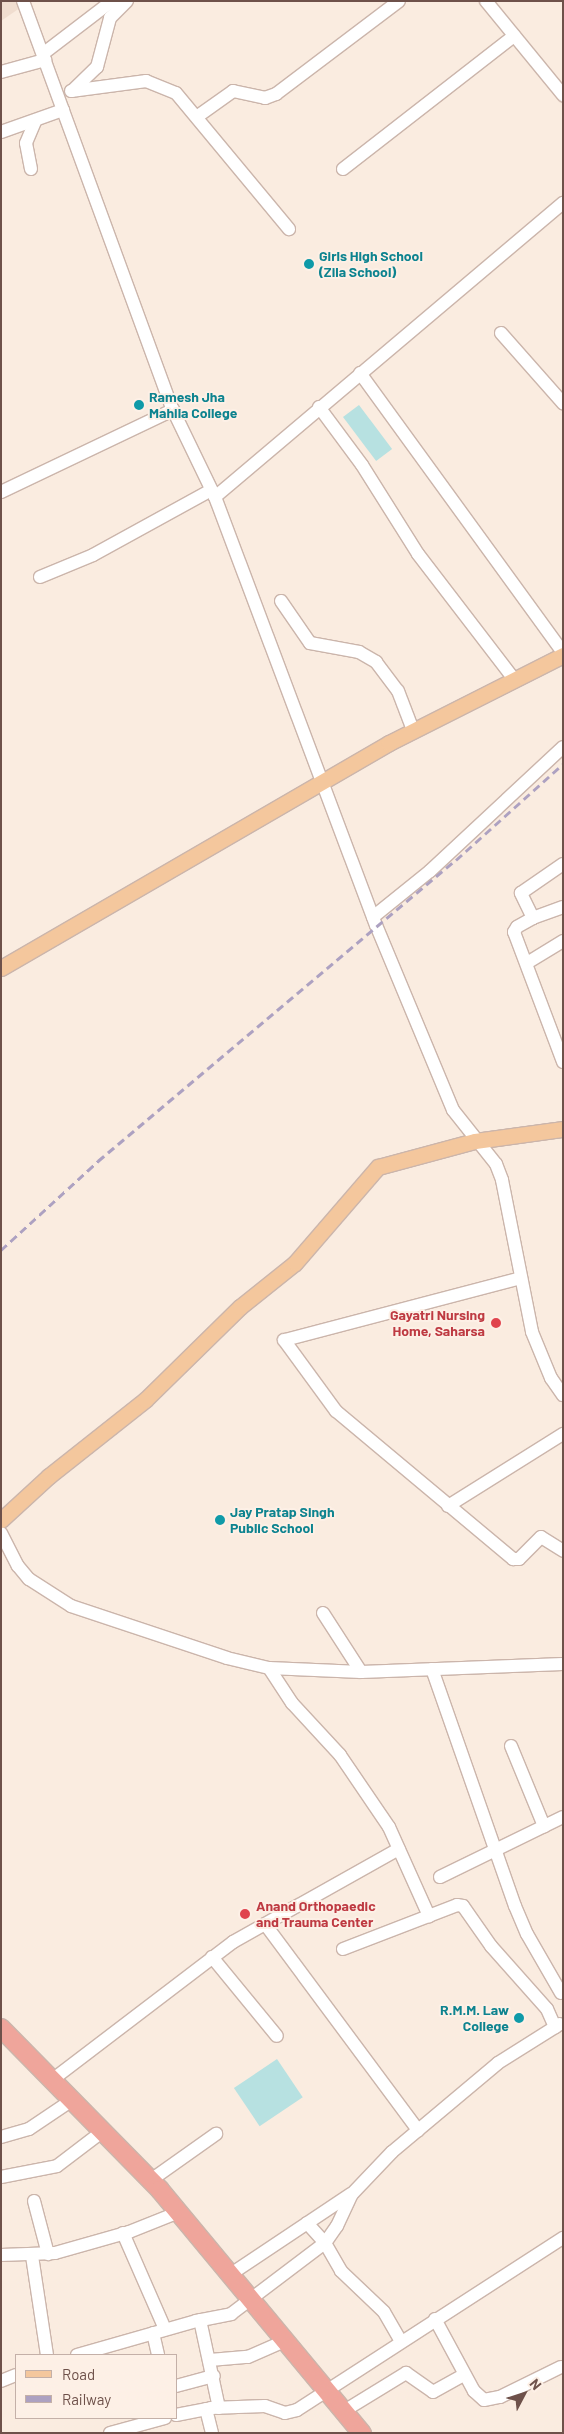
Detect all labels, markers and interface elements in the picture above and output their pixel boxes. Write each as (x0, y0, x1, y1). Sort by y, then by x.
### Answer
place label: Girls High School (Zila School) (319, 248, 423, 280)
marker: Girls High School (Zila School) (303, 258, 315, 270)
place label: Ramesh Jha Mahila College (149, 389, 237, 422)
marker: Ramesh Jha Mahila College (133, 399, 145, 411)
place label: Gayatri Nursing Home, Saharsa (390, 1307, 485, 1340)
marker: Gayatri Nursing Home, Saharsa (489, 1316, 503, 1330)
place label: Jay Pratap Singh Public School (230, 1504, 335, 1536)
marker: Jay Pratap Singh Public School (214, 1514, 226, 1526)
place label: Anand Orthopaedic and Trauma Center (256, 1898, 376, 1930)
marker: Anand Orthopaedic and Trauma Center (238, 1907, 252, 1921)
place label: R.M.M. Law College (440, 2002, 509, 2034)
marker: R.M.M. Law College (513, 2012, 525, 2024)
legend (15, 2354, 178, 2419)
text: Road (62, 2365, 95, 2383)
north arrow (499, 2369, 549, 2419)
text: N (526, 2375, 545, 2393)
text: Railway (62, 2390, 111, 2408)

